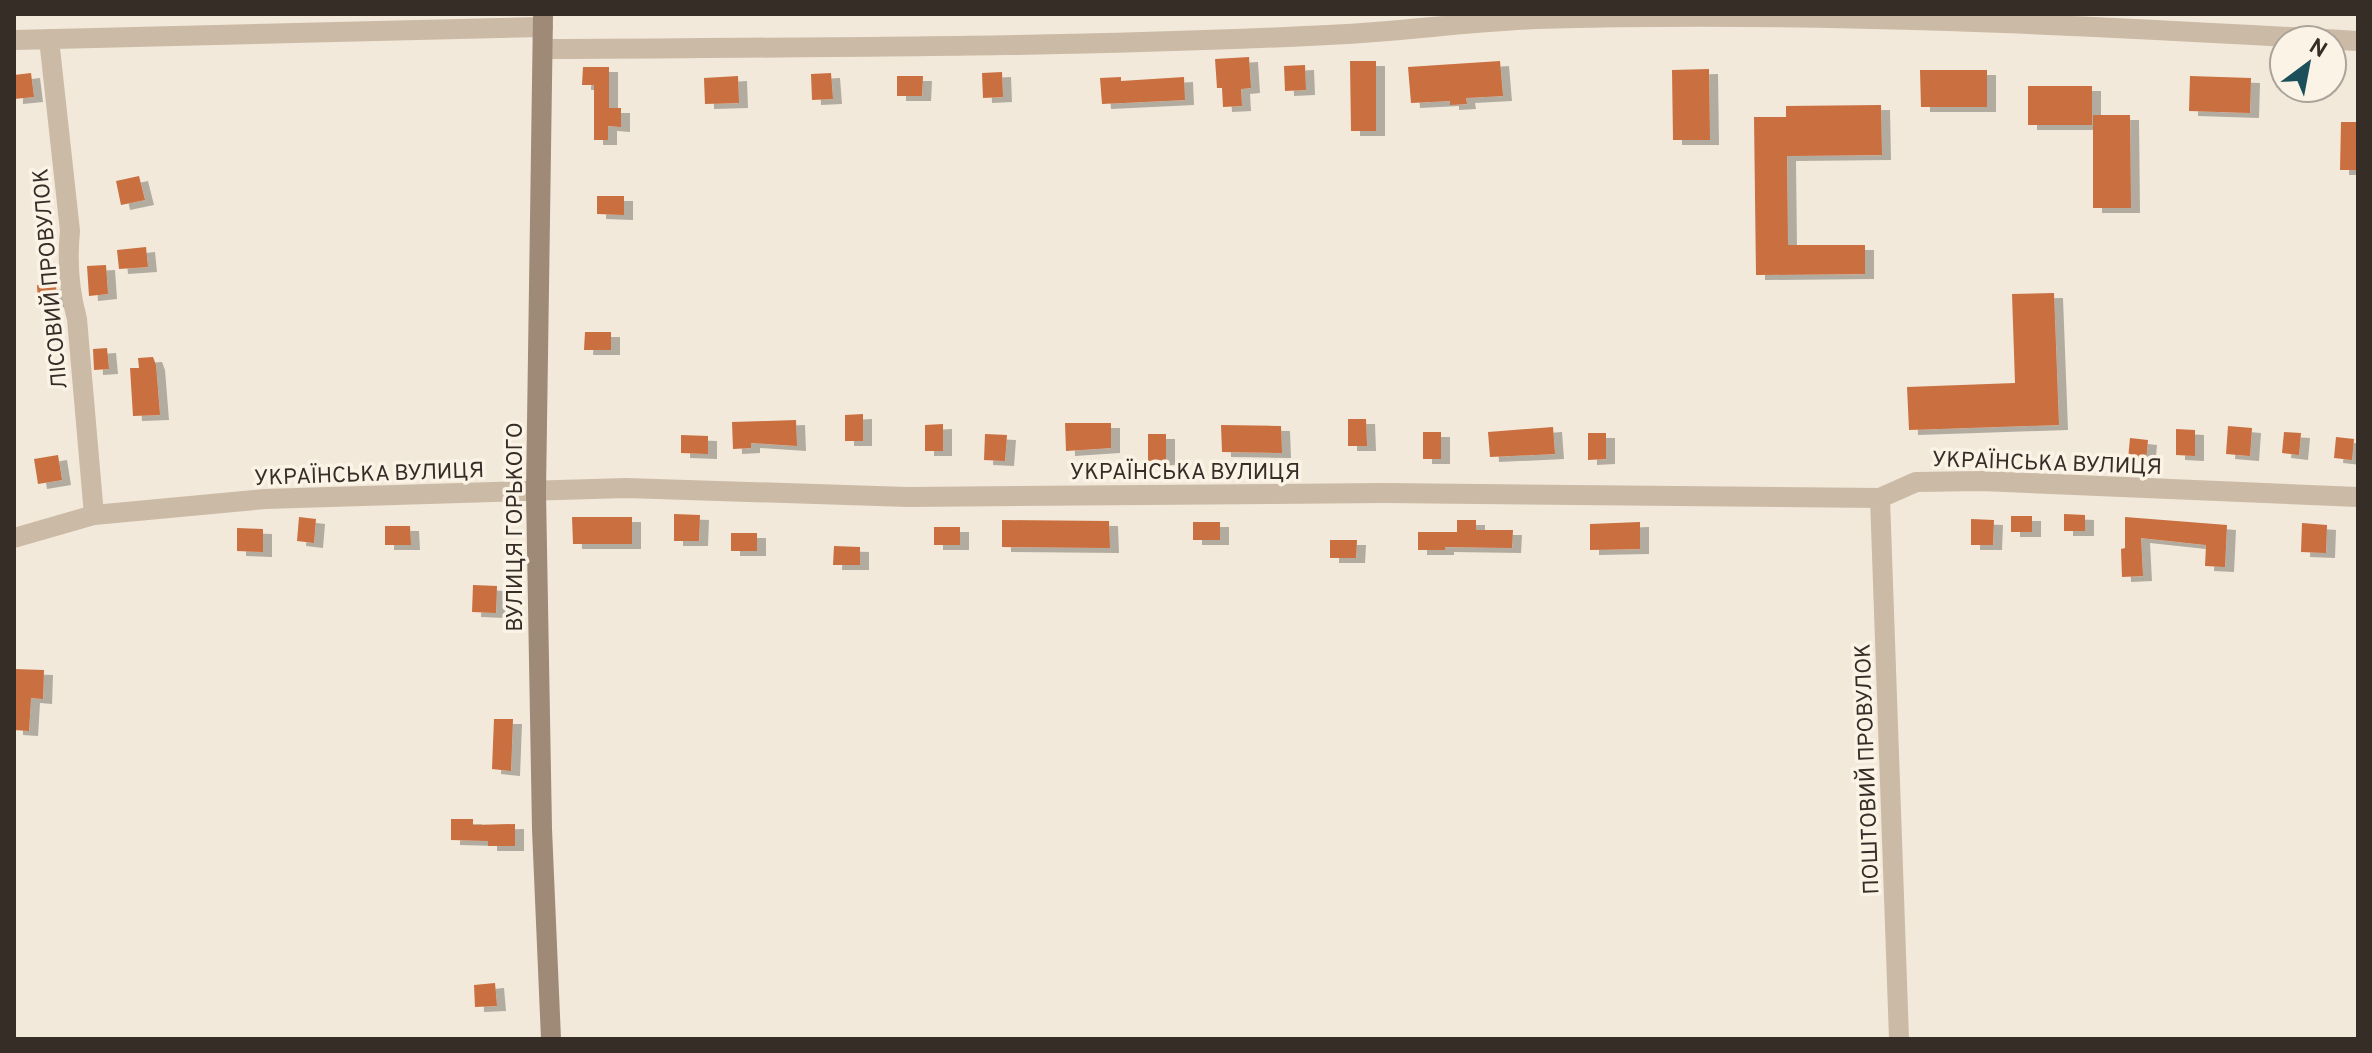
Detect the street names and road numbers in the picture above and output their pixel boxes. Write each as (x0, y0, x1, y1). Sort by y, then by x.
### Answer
street label: ЛІСОВИЙ ПРОВУЛОК (25, 167, 75, 391)
street label: ВУЛИЦЯ ГОРЬКОГО (503, 422, 530, 632)
street label: УКРАЇНСЬКА ВУЛИЦЯ (1931, 445, 2163, 482)
street label: УКРАЇНСЬКА ВУЛИЦЯ (253, 456, 485, 493)
street label: УКРАЇНСЬКА ВУЛИЦЯ (1070, 458, 1300, 487)
street label: ПОШТОВИЙ ПРОВУЛОК (1848, 643, 1886, 895)

